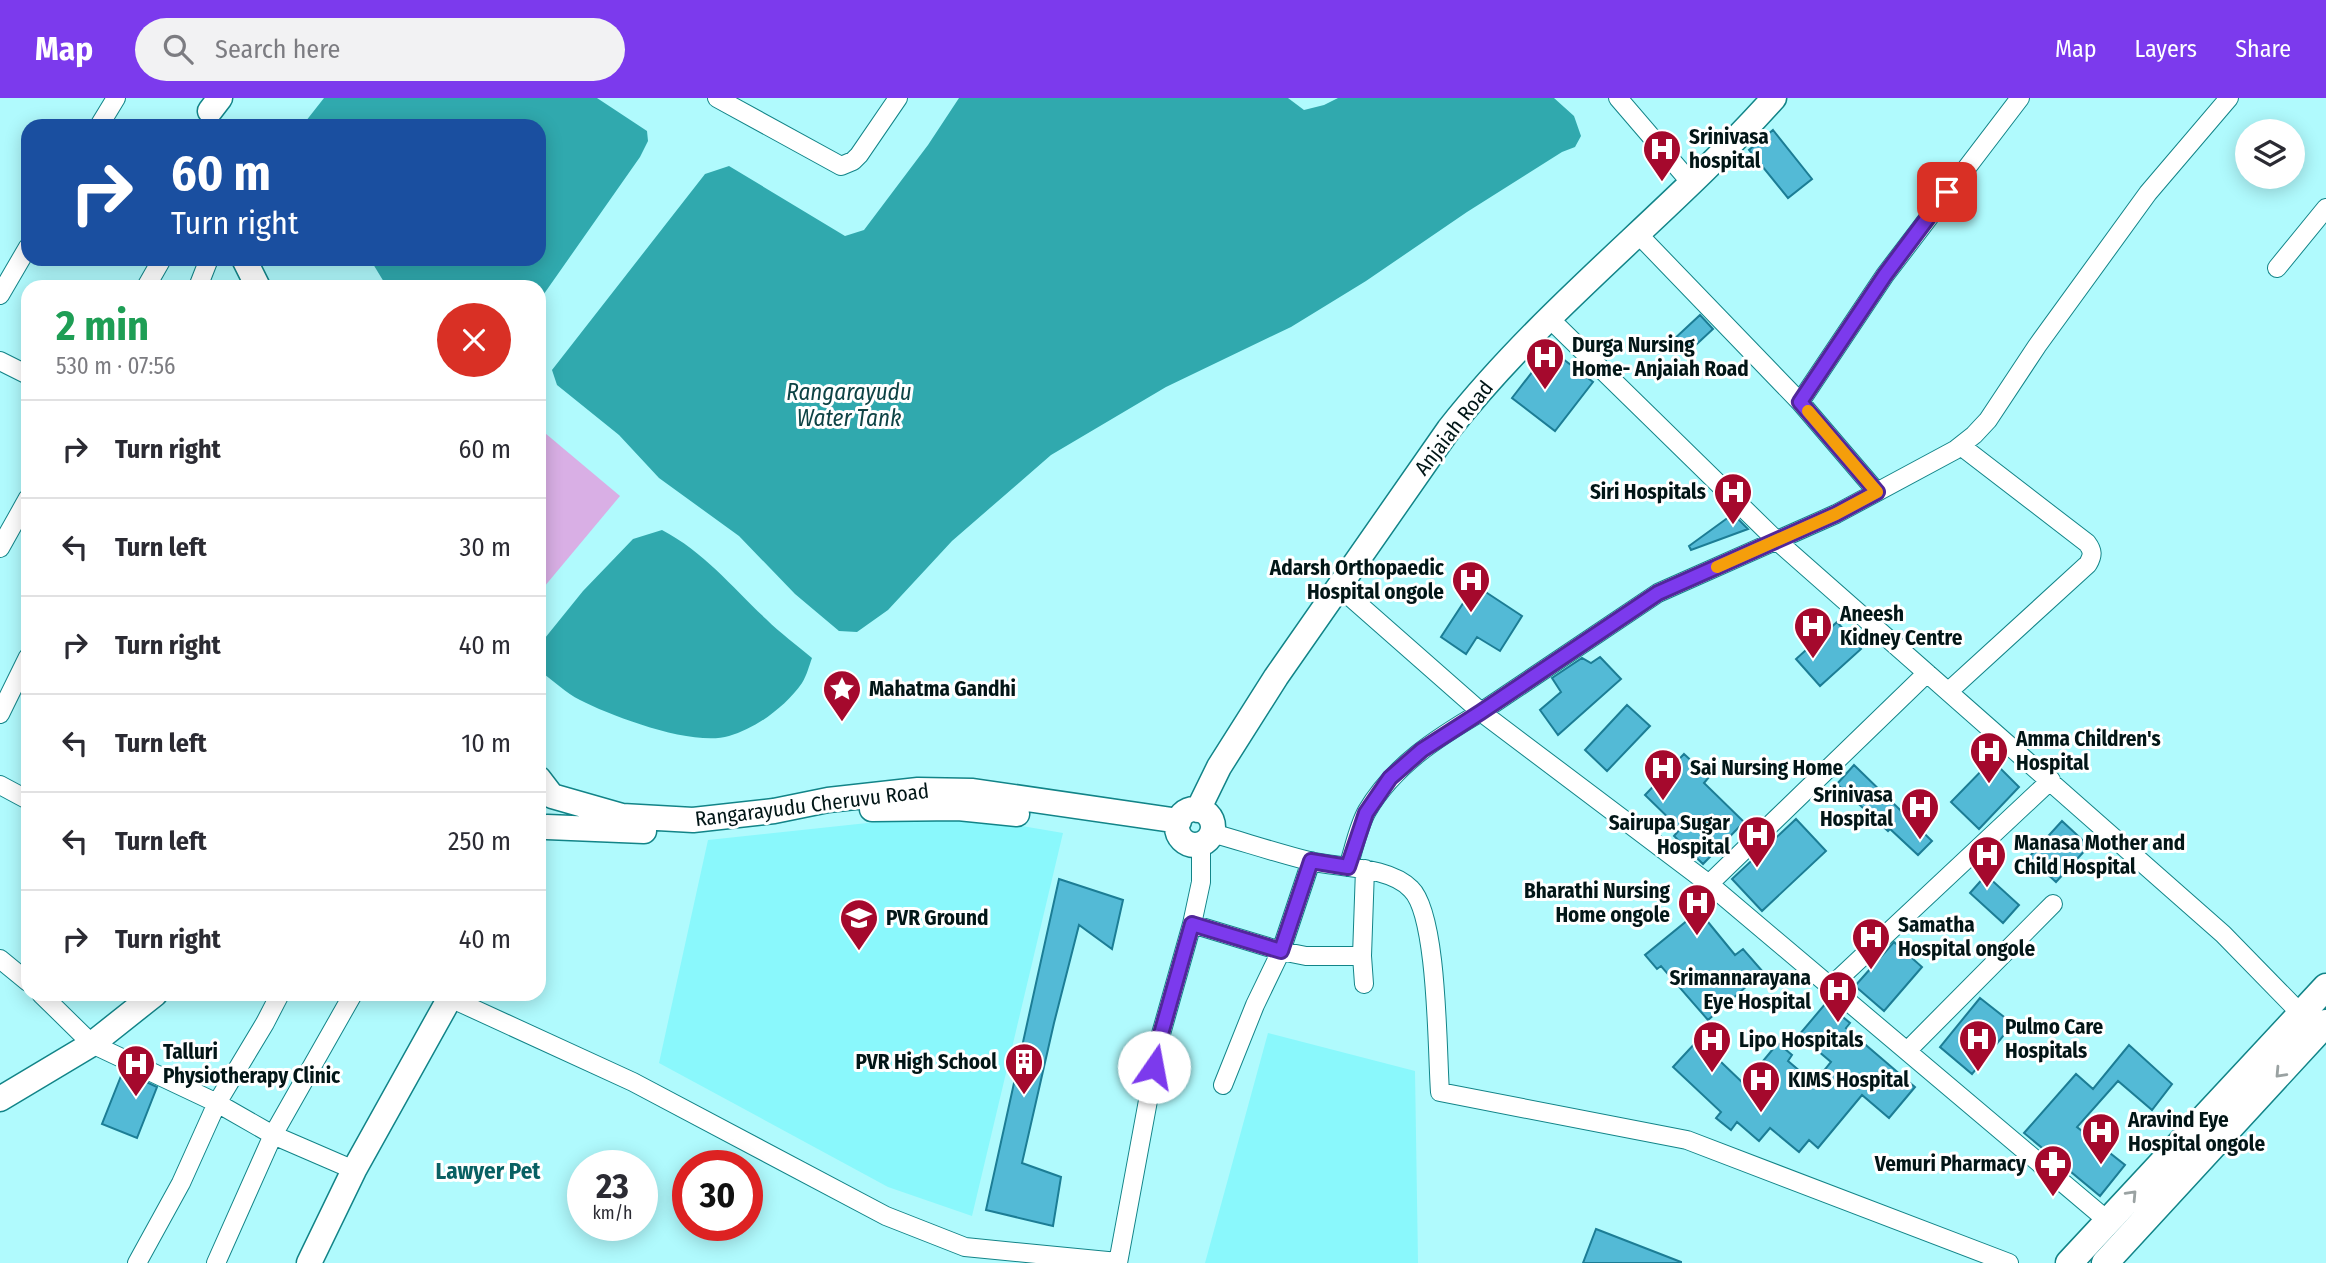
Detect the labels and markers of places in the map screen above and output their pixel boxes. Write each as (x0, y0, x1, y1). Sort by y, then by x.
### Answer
place label: Srinivasa hospital (1689, 124, 1769, 174)
hospital icon: Srinivasa hospital (1641, 128, 1683, 183)
pin (1917, 162, 1977, 222)
place label: Durga Nursing Home- Anjaiah Road (1572, 332, 1749, 382)
hospital icon: Durga Nursing Home- Anjaiah Road (1524, 336, 1566, 391)
hospital icon: Siri Hospitals (1712, 471, 1754, 526)
place label: Siri Hospitals (1590, 479, 1706, 505)
place label: Adarsh Orthopaedic Hospital ongole (1269, 555, 1445, 605)
hospital icon: Adarsh Orthopaedic Hospital ongole (1450, 559, 1492, 614)
place label: Aneesh Kidney Centre (1839, 601, 1963, 651)
hospital icon: Aneesh Kidney Centre (1792, 605, 1834, 660)
place icon: Mahatma Gandhi (821, 668, 863, 723)
place label: Mahatma Gandhi (869, 676, 1016, 702)
place label: Amma Children's Hospital (2015, 726, 2161, 776)
hospital icon: Amma Children's Hospital (1968, 730, 2010, 785)
hospital icon: Sai Nursing Home (1642, 747, 1684, 802)
place label: Sai Nursing Home (1690, 755, 1843, 781)
place label: Srinivasa Hospital (1813, 782, 1893, 832)
hospital icon: Srinivasa Hospital (1899, 786, 1941, 841)
place label: Sairupa Sugar Hospital (1609, 810, 1730, 860)
hospital icon: Sairupa Sugar Hospital (1736, 814, 1778, 869)
place label: Manasa Mother and Child Hospital (2014, 830, 2185, 880)
hospital icon: Manasa Mother and Child Hospital (1966, 834, 2008, 889)
place label: Bharathi Nursing Home ongole (1524, 878, 1671, 928)
hospital icon: Bharathi Nursing Home ongole (1676, 882, 1718, 937)
school or university icon: PVR Ground (838, 897, 880, 952)
place label: PVR Ground (886, 905, 988, 931)
place label: Samatha Hospital ongole (1898, 912, 2035, 962)
hospital icon: Samatha Hospital ongole (1850, 916, 1892, 971)
place label: Srimannarayana Eye Hospital (1669, 965, 1811, 1015)
hospital icon: Srimannarayana Eye Hospital (1817, 969, 1859, 1024)
place label: Pulmo Care Hospitals (2005, 1014, 2104, 1064)
hospital icon: Pulmo Care Hospitals (1957, 1018, 1999, 1073)
hospital icon: Lipo Hospitals (1691, 1019, 1733, 1074)
place label: Lipo Hospitals (1739, 1027, 1863, 1053)
place label: Talluri Physiotherapy Clinic (163, 1039, 341, 1089)
building icon: PVR High School (1003, 1041, 1045, 1096)
hospital icon: Talluri Physiotherapy Clinic (115, 1043, 157, 1098)
place label: PVR High School (856, 1049, 997, 1075)
hospital icon: KIMS Hospital (1740, 1059, 1782, 1114)
place label: KIMS Hospital (1788, 1067, 1909, 1093)
place label: Aravind Eye Hospital ongole (2127, 1107, 2265, 1157)
hospital icon: Aravind Eye Hospital ongole (2080, 1111, 2122, 1166)
pharmacy icon: Vemuri Pharmacy (2032, 1143, 2074, 1198)
place label: Vemuri Pharmacy (1874, 1151, 2027, 1177)

